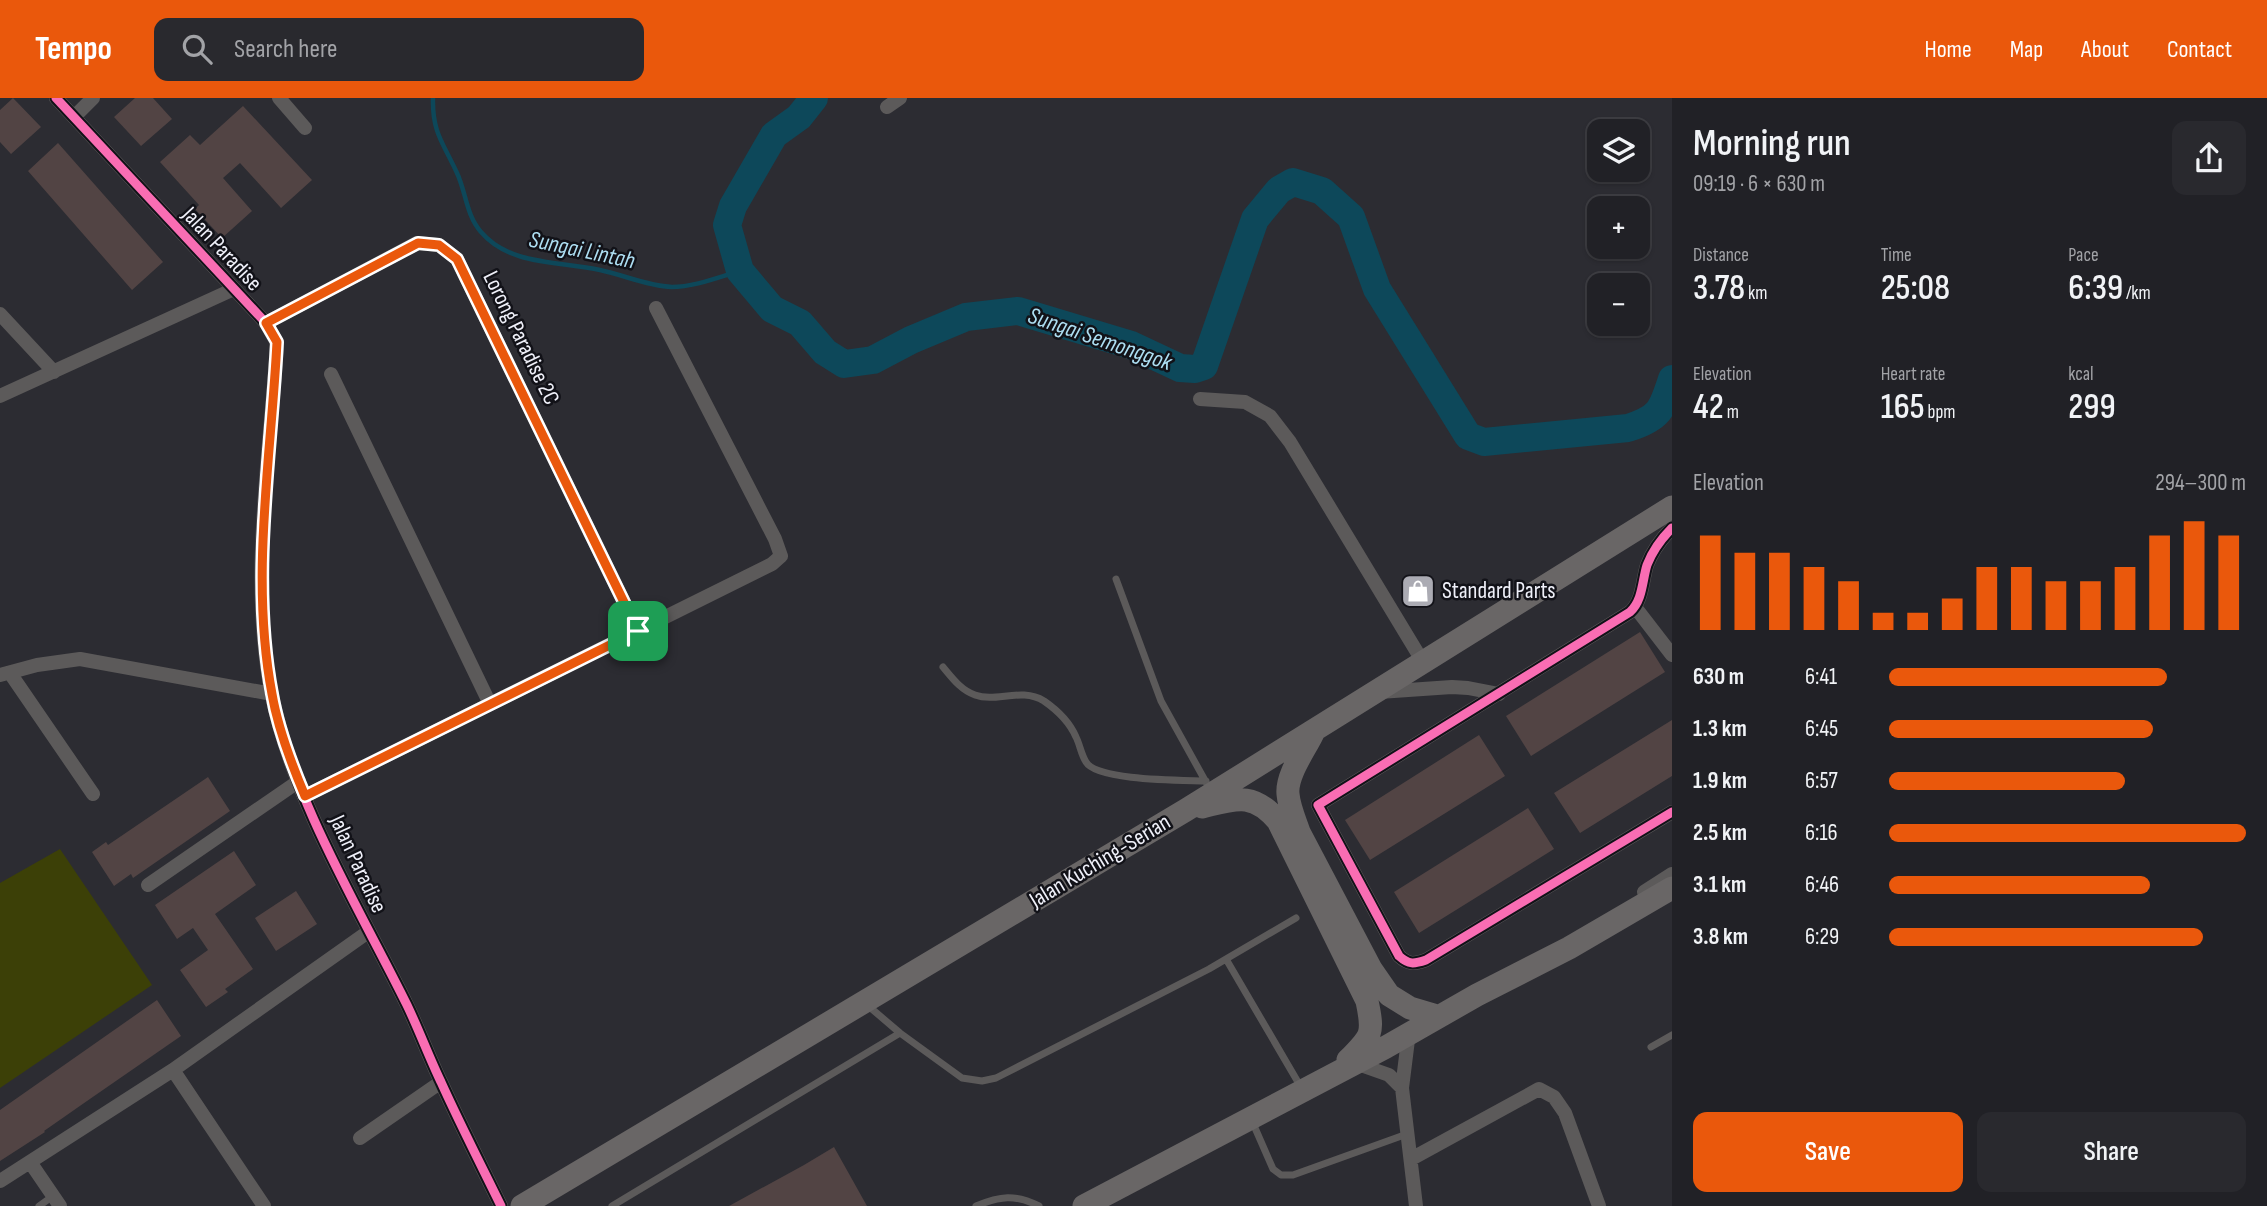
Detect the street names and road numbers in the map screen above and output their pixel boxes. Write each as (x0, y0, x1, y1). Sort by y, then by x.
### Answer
street label: Jalan Paradise (175, 200, 268, 297)
street label: Lorong Paradise 2C (477, 267, 565, 409)
street label: Jalan Kuching-Serian (1023, 808, 1176, 915)
street label: Jalan Paradise (323, 810, 393, 917)

